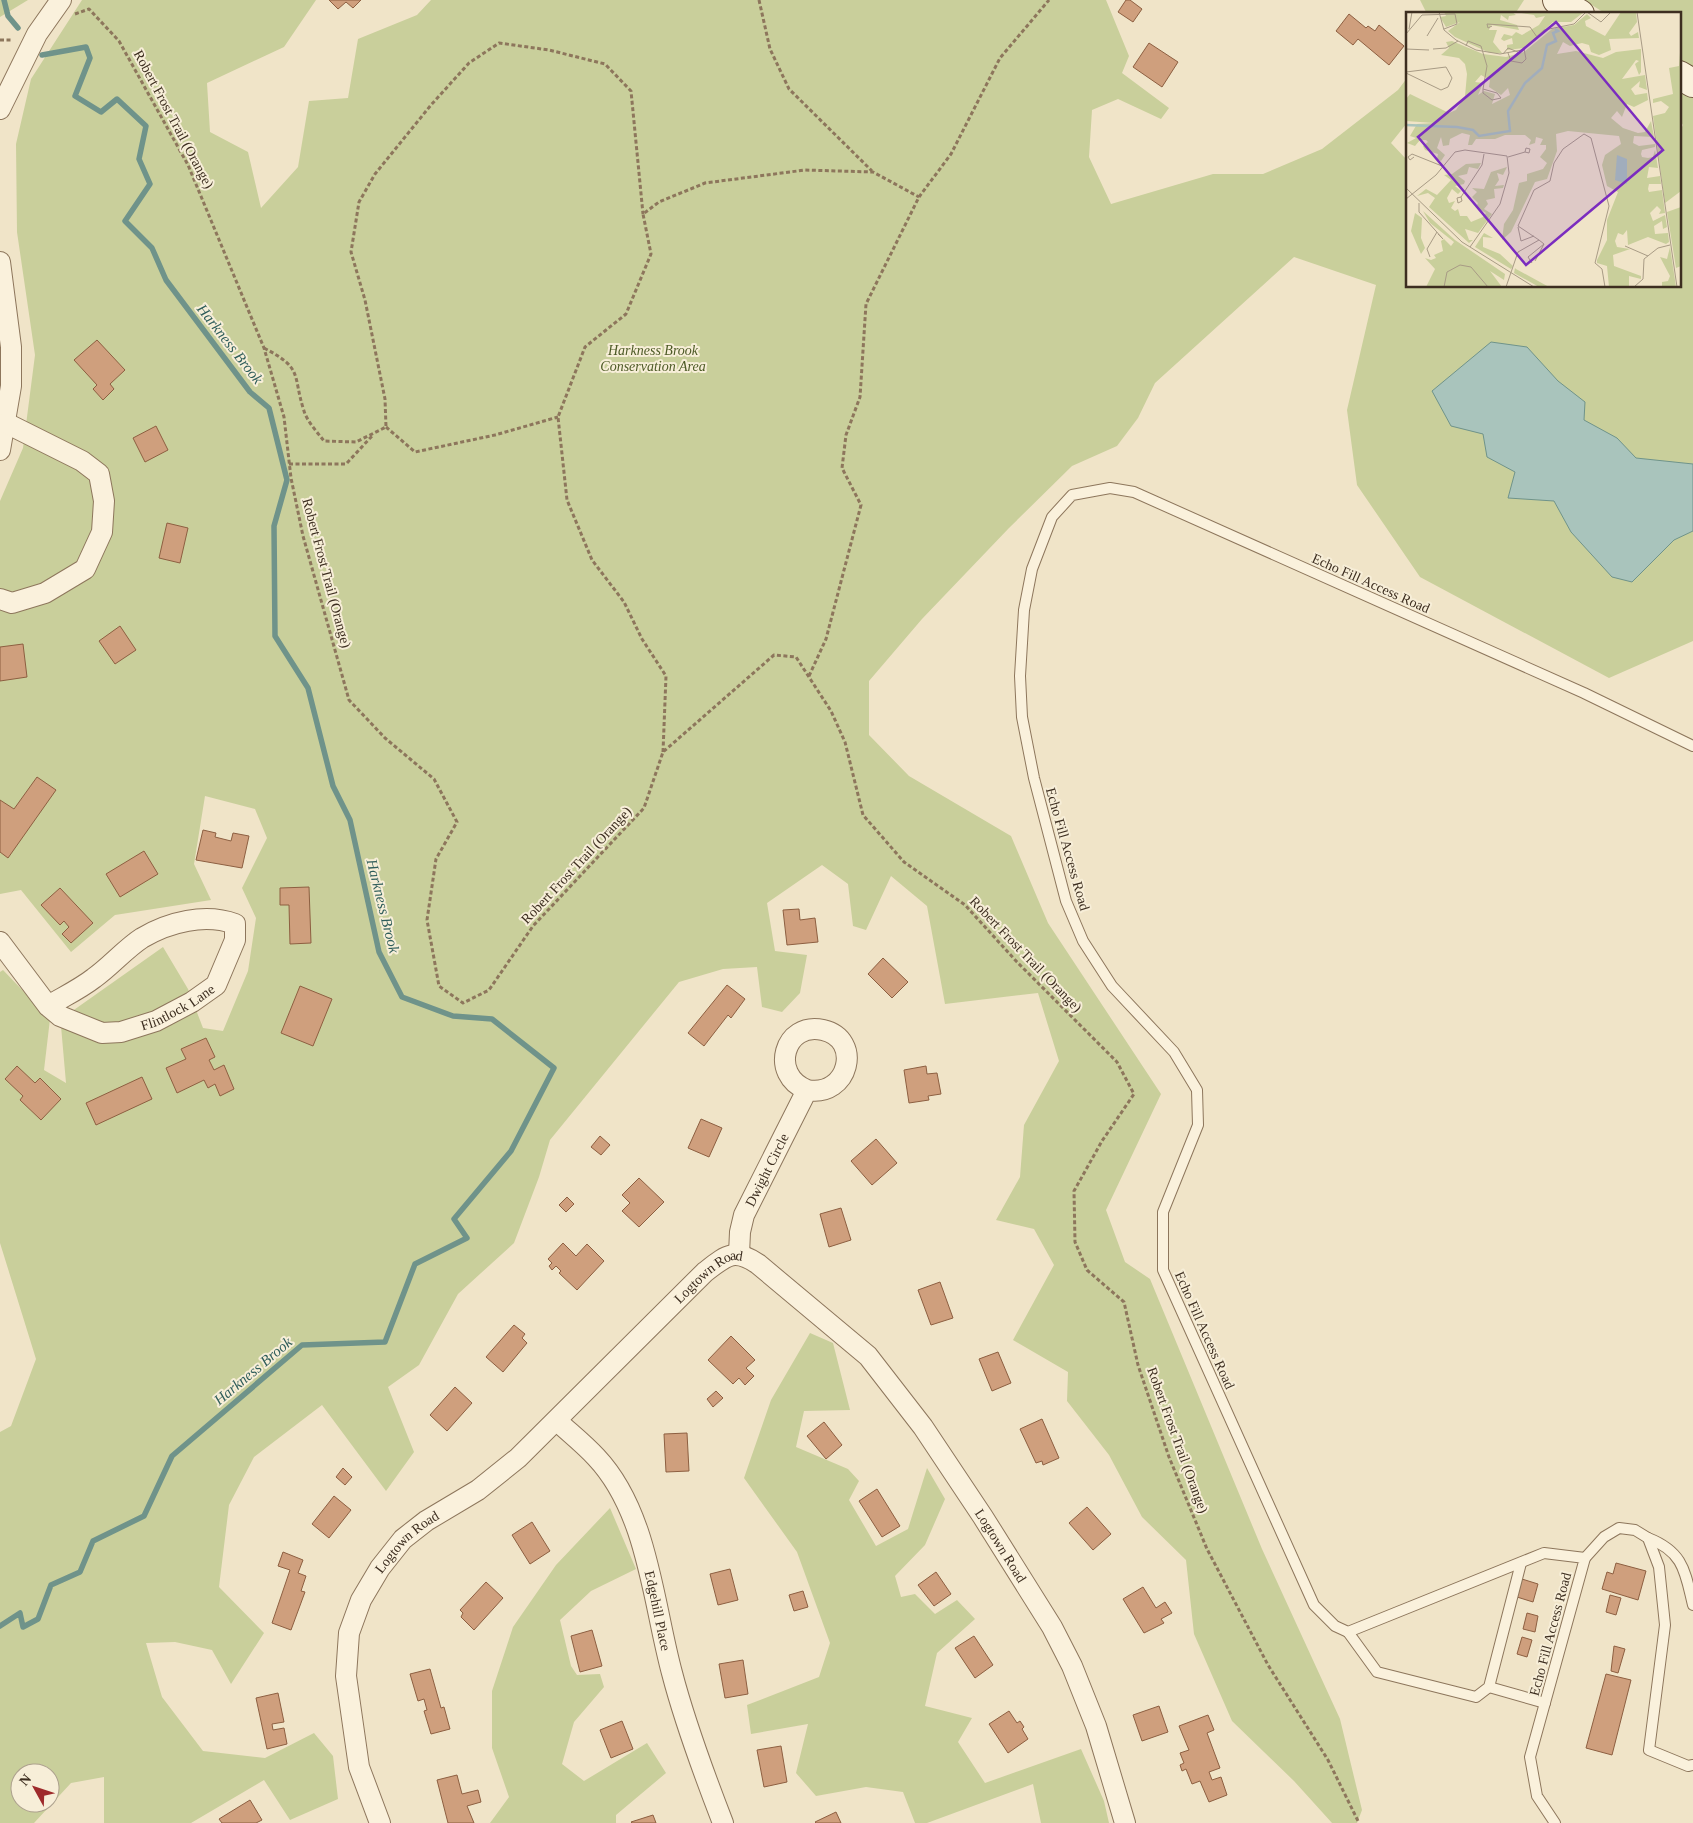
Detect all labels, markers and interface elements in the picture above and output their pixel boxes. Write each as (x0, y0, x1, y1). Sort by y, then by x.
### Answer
inset map (1406, 12, 1680, 288)
street label: Robert Frost Trail (Orange) (130, 48, 217, 192)
water label: Harkness Brook (193, 300, 266, 387)
park label: Harkness Brook Conservation Area (600, 343, 706, 374)
street label: Robert Frost Trail (Orange) (298, 497, 354, 650)
street label: Echo Fill Access Road (1310, 551, 1432, 616)
street label: Echo Fill Access Road (1043, 786, 1092, 912)
street label: Robert Frost Trail (Orange) (518, 804, 635, 928)
water label: Harkness Brook (363, 856, 403, 955)
street label: Robert Frost Trail (Orange) (966, 894, 1085, 1016)
street label: Flintlock Lane (139, 981, 218, 1033)
street label: Dwight Circle (743, 1131, 792, 1209)
street label: Logtown Road (671, 1248, 744, 1306)
street label: Echo Fill Access Road (1172, 1269, 1237, 1391)
water label: Harkness Brook (210, 1334, 295, 1409)
street label: Robert Frost Trail (Orange) (1143, 1365, 1211, 1516)
street label: Logtown Road (972, 1506, 1029, 1585)
street label: Logtown Road (372, 1508, 442, 1576)
street label: Edgehill Place (642, 1569, 673, 1652)
street label: Echo Fill Access Road (1527, 1571, 1574, 1697)
north arrow (10, 1763, 60, 1813)
text: N (16, 1771, 34, 1789)

